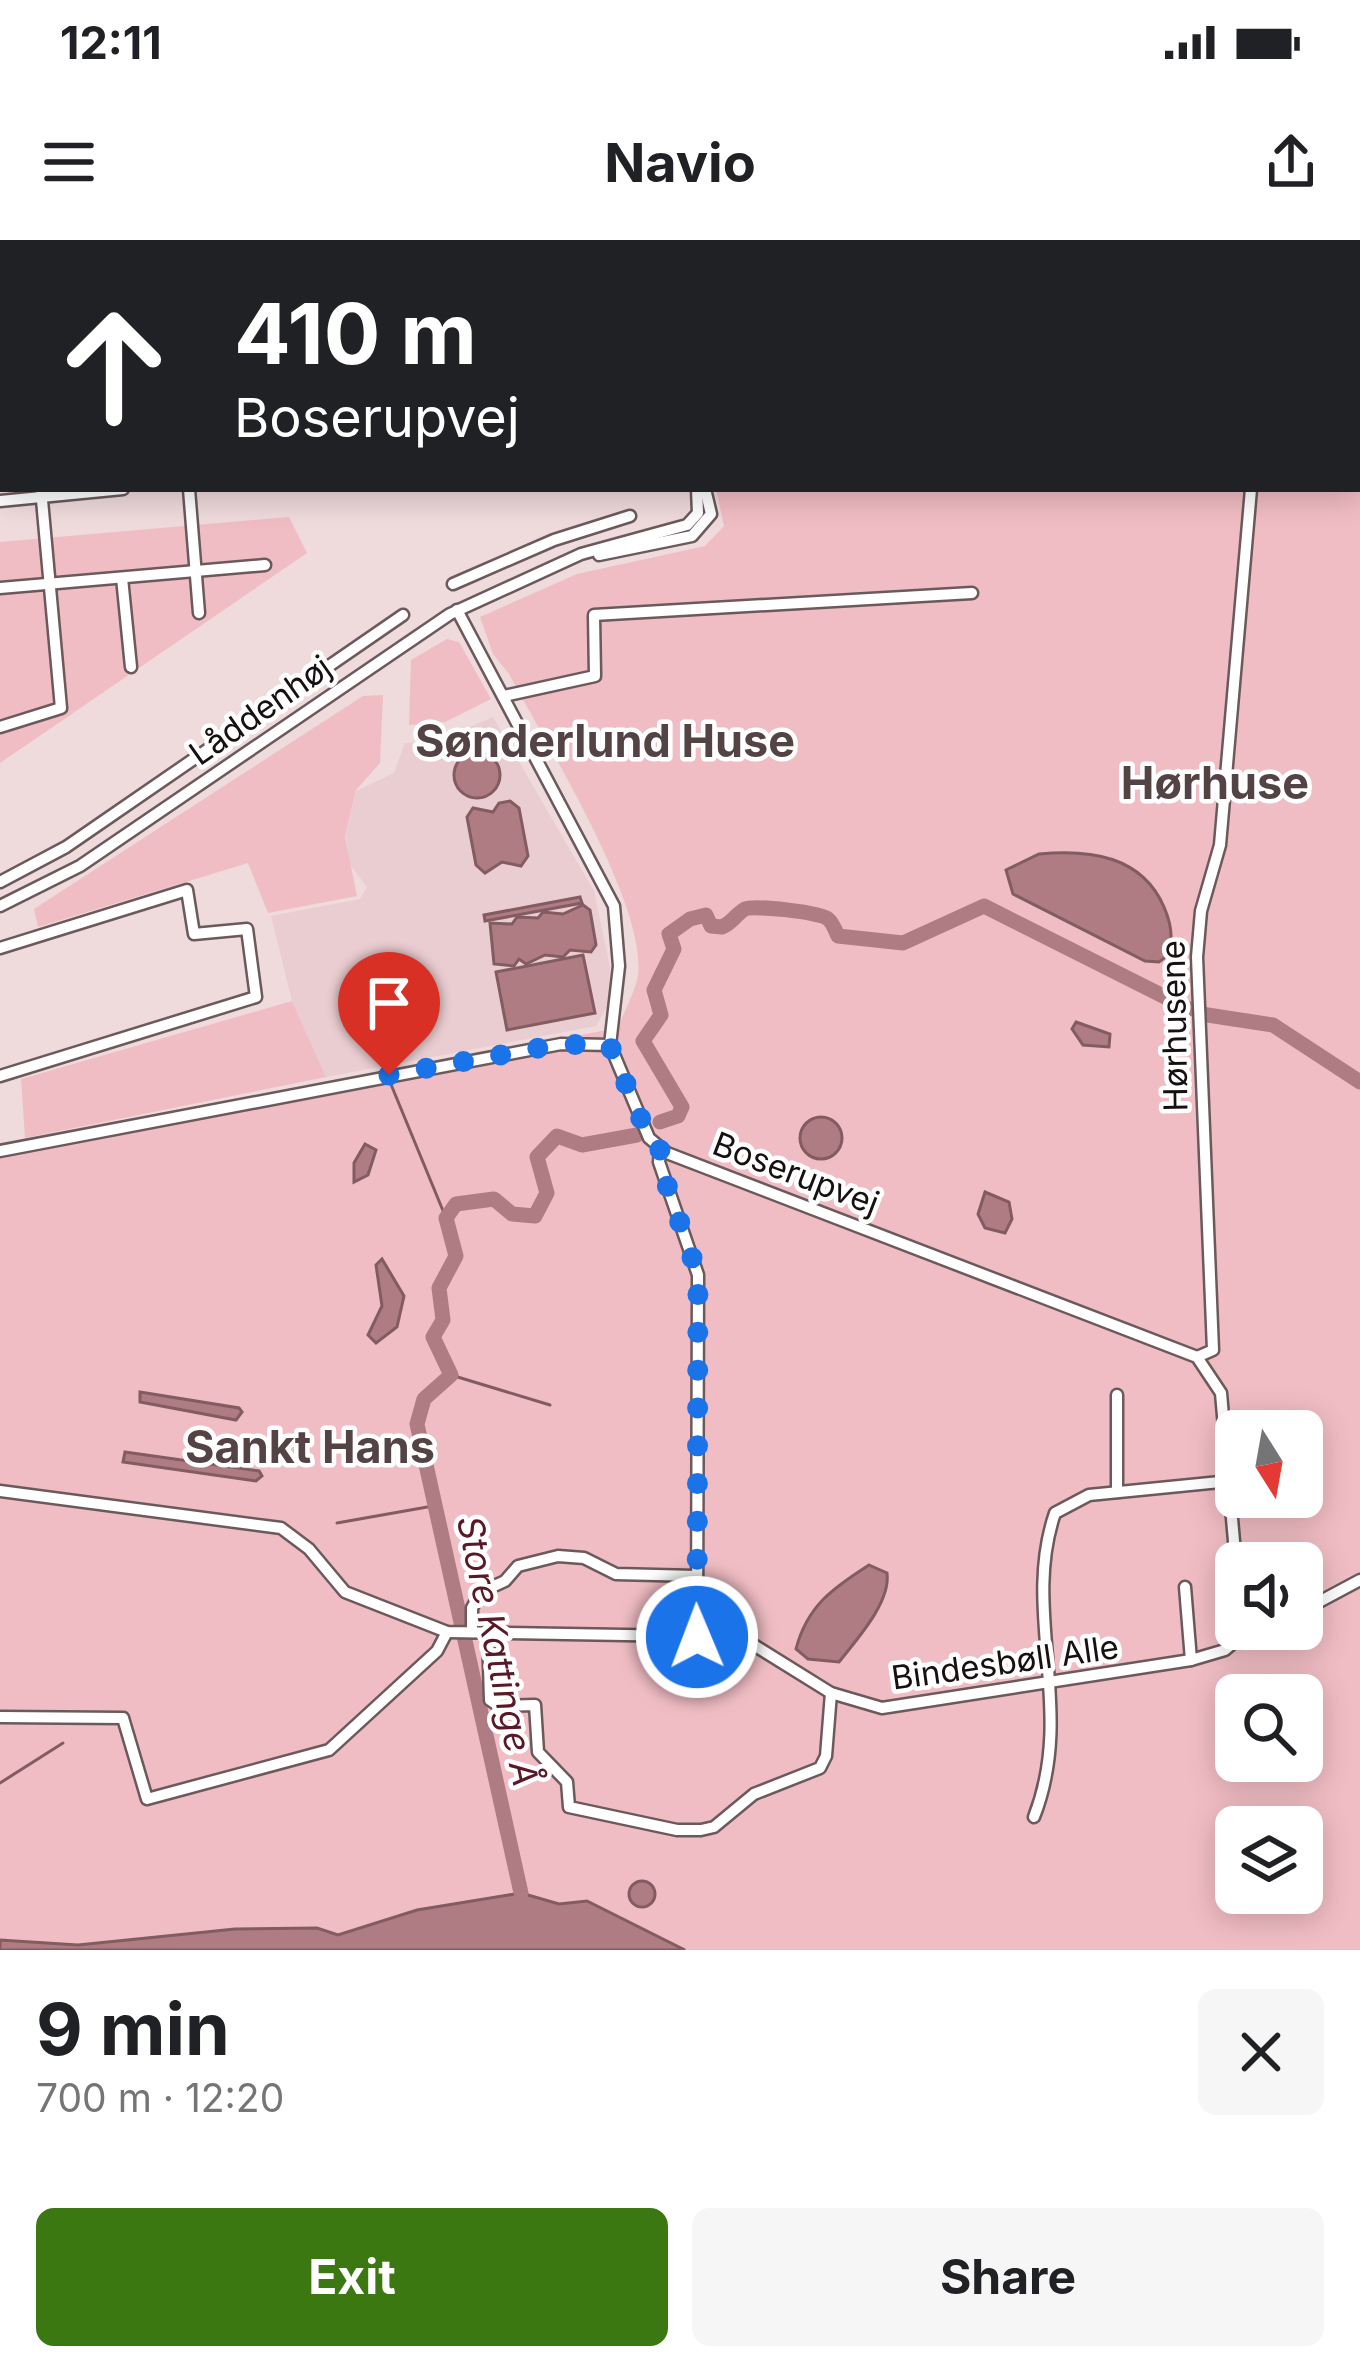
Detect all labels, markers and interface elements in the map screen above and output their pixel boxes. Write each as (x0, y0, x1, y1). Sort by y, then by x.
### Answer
text: 12:11 (60, 15, 162, 70)
icon: menu (36, 129, 102, 195)
icon: share (1258, 129, 1324, 195)
text: Navio (604, 130, 756, 195)
text: 410 m (234, 283, 477, 384)
icon: ahead (36, 288, 192, 444)
text: Boserupvej (234, 385, 520, 450)
street label: Låddenhøj (182, 647, 338, 773)
district label: Sønderlund Huse (415, 713, 795, 768)
district label: Hørhuse (1121, 755, 1309, 810)
street label: Hørhusene (1153, 940, 1195, 1112)
pin (338, 952, 440, 1075)
icon: arrive (356, 970, 422, 1036)
street label: Boserupvej (707, 1123, 885, 1223)
north arrow (1215, 1410, 1323, 1518)
map controls (1215, 1410, 1323, 1914)
district label: Sankt Hans (185, 1419, 435, 1474)
water label: Store Kattinge Å (448, 1512, 549, 1790)
button: sound (1215, 1542, 1323, 1650)
position arrow (634, 1574, 760, 1700)
street label: Bindesbøll Alle (889, 1626, 1121, 1698)
button: search (1215, 1674, 1323, 1782)
button: layers (1215, 1806, 1323, 1914)
text: 9 min (36, 1985, 230, 2072)
button: close (1198, 1989, 1324, 2115)
text: 700 m · 12:20 (36, 2074, 284, 2121)
button: Exit (36, 2208, 668, 2346)
button: Share (692, 2208, 1324, 2346)

